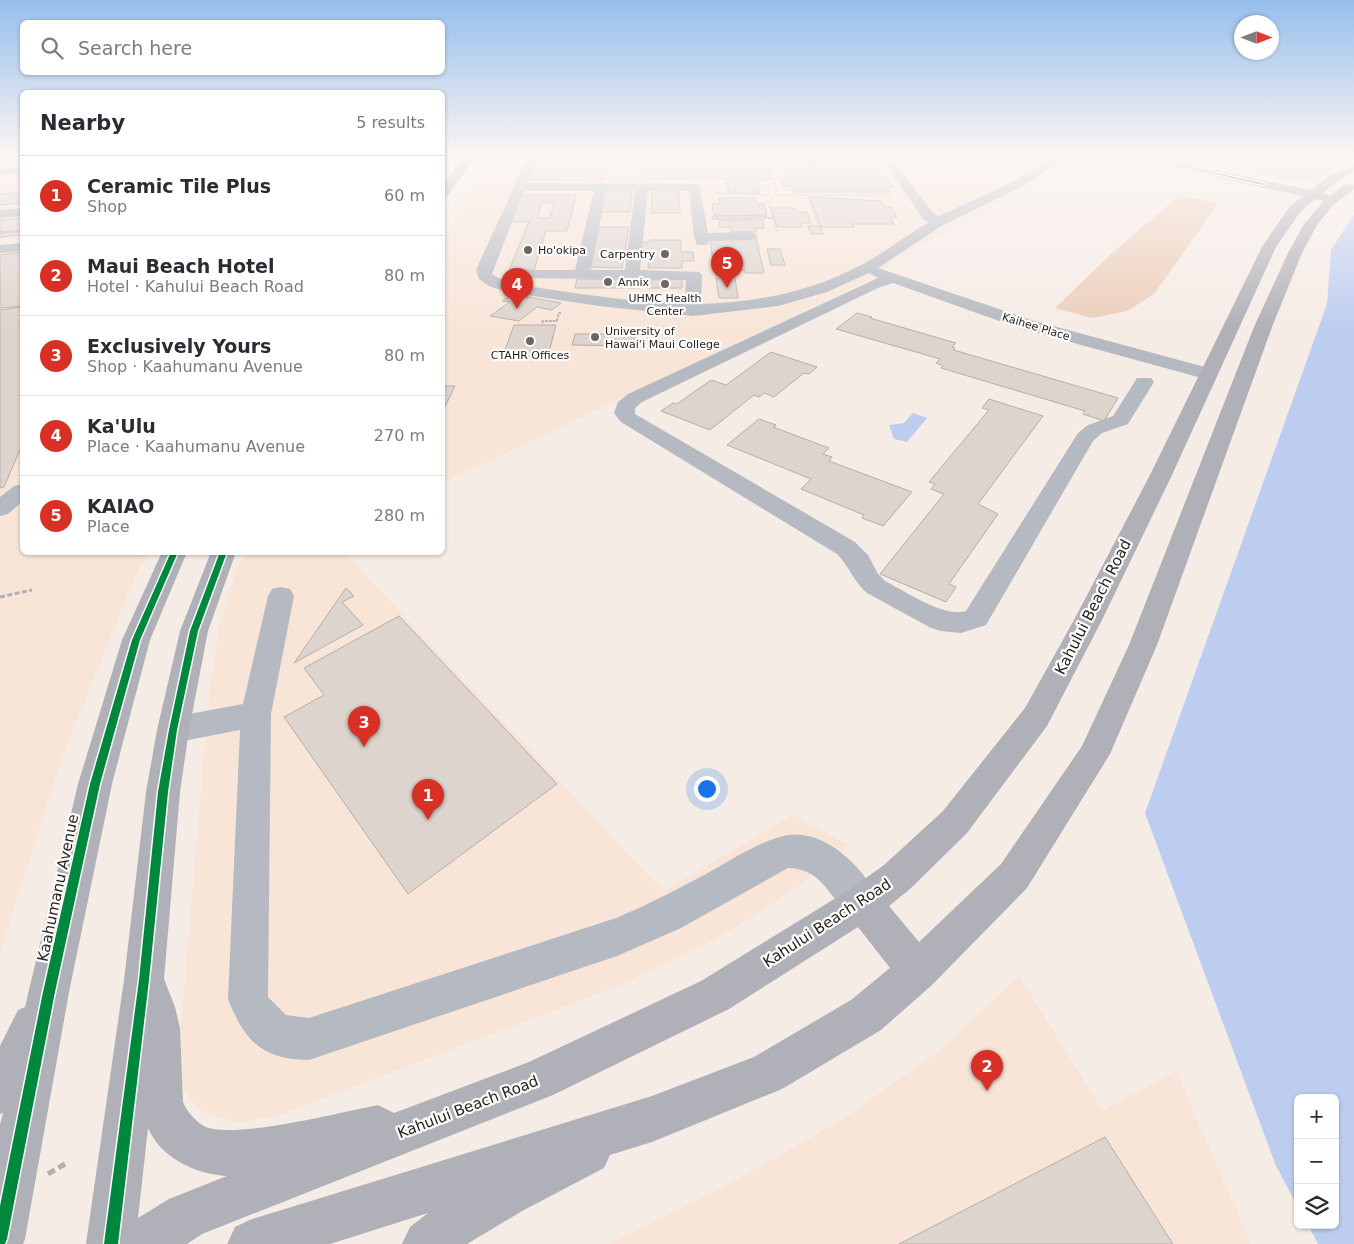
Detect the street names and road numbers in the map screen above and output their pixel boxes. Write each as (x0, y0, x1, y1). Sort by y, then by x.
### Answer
street label: Kaihee Place (1001, 311, 1072, 344)
street label: Kahului Beach Road (1051, 536, 1135, 678)
street label: Kaahumanu Avenue (34, 813, 82, 963)
street label: Kahului Beach Road (760, 875, 894, 971)
street label: Kahului Beach Road (395, 1072, 541, 1142)

